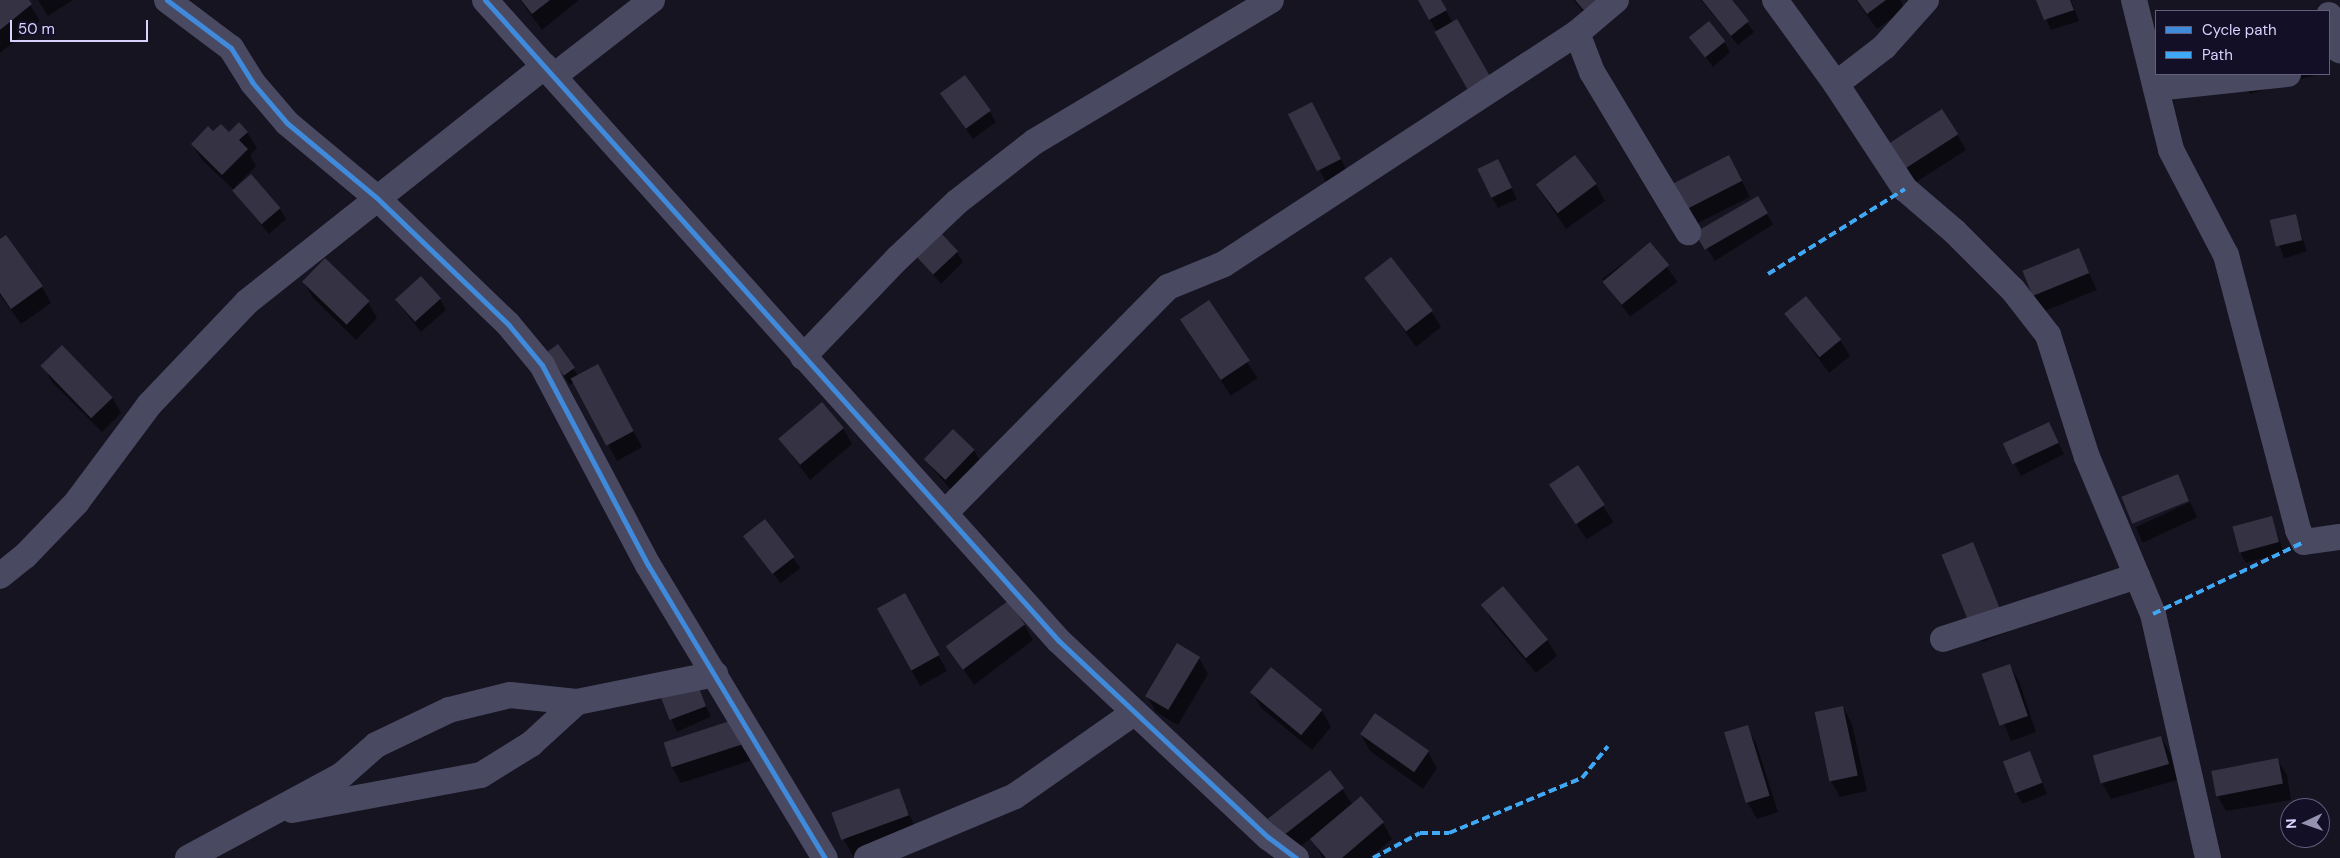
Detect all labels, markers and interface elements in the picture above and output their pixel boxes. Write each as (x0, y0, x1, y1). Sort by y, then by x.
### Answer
scale bar (12, 10, 150, 42)
legend (2155, 10, 2330, 75)
text: 50 m (18, 19, 55, 39)
text: Cycle path (2202, 20, 2277, 40)
text: Path (2202, 45, 2233, 65)
north arrow (2280, 798, 2330, 848)
text: N (2282, 818, 2300, 829)

